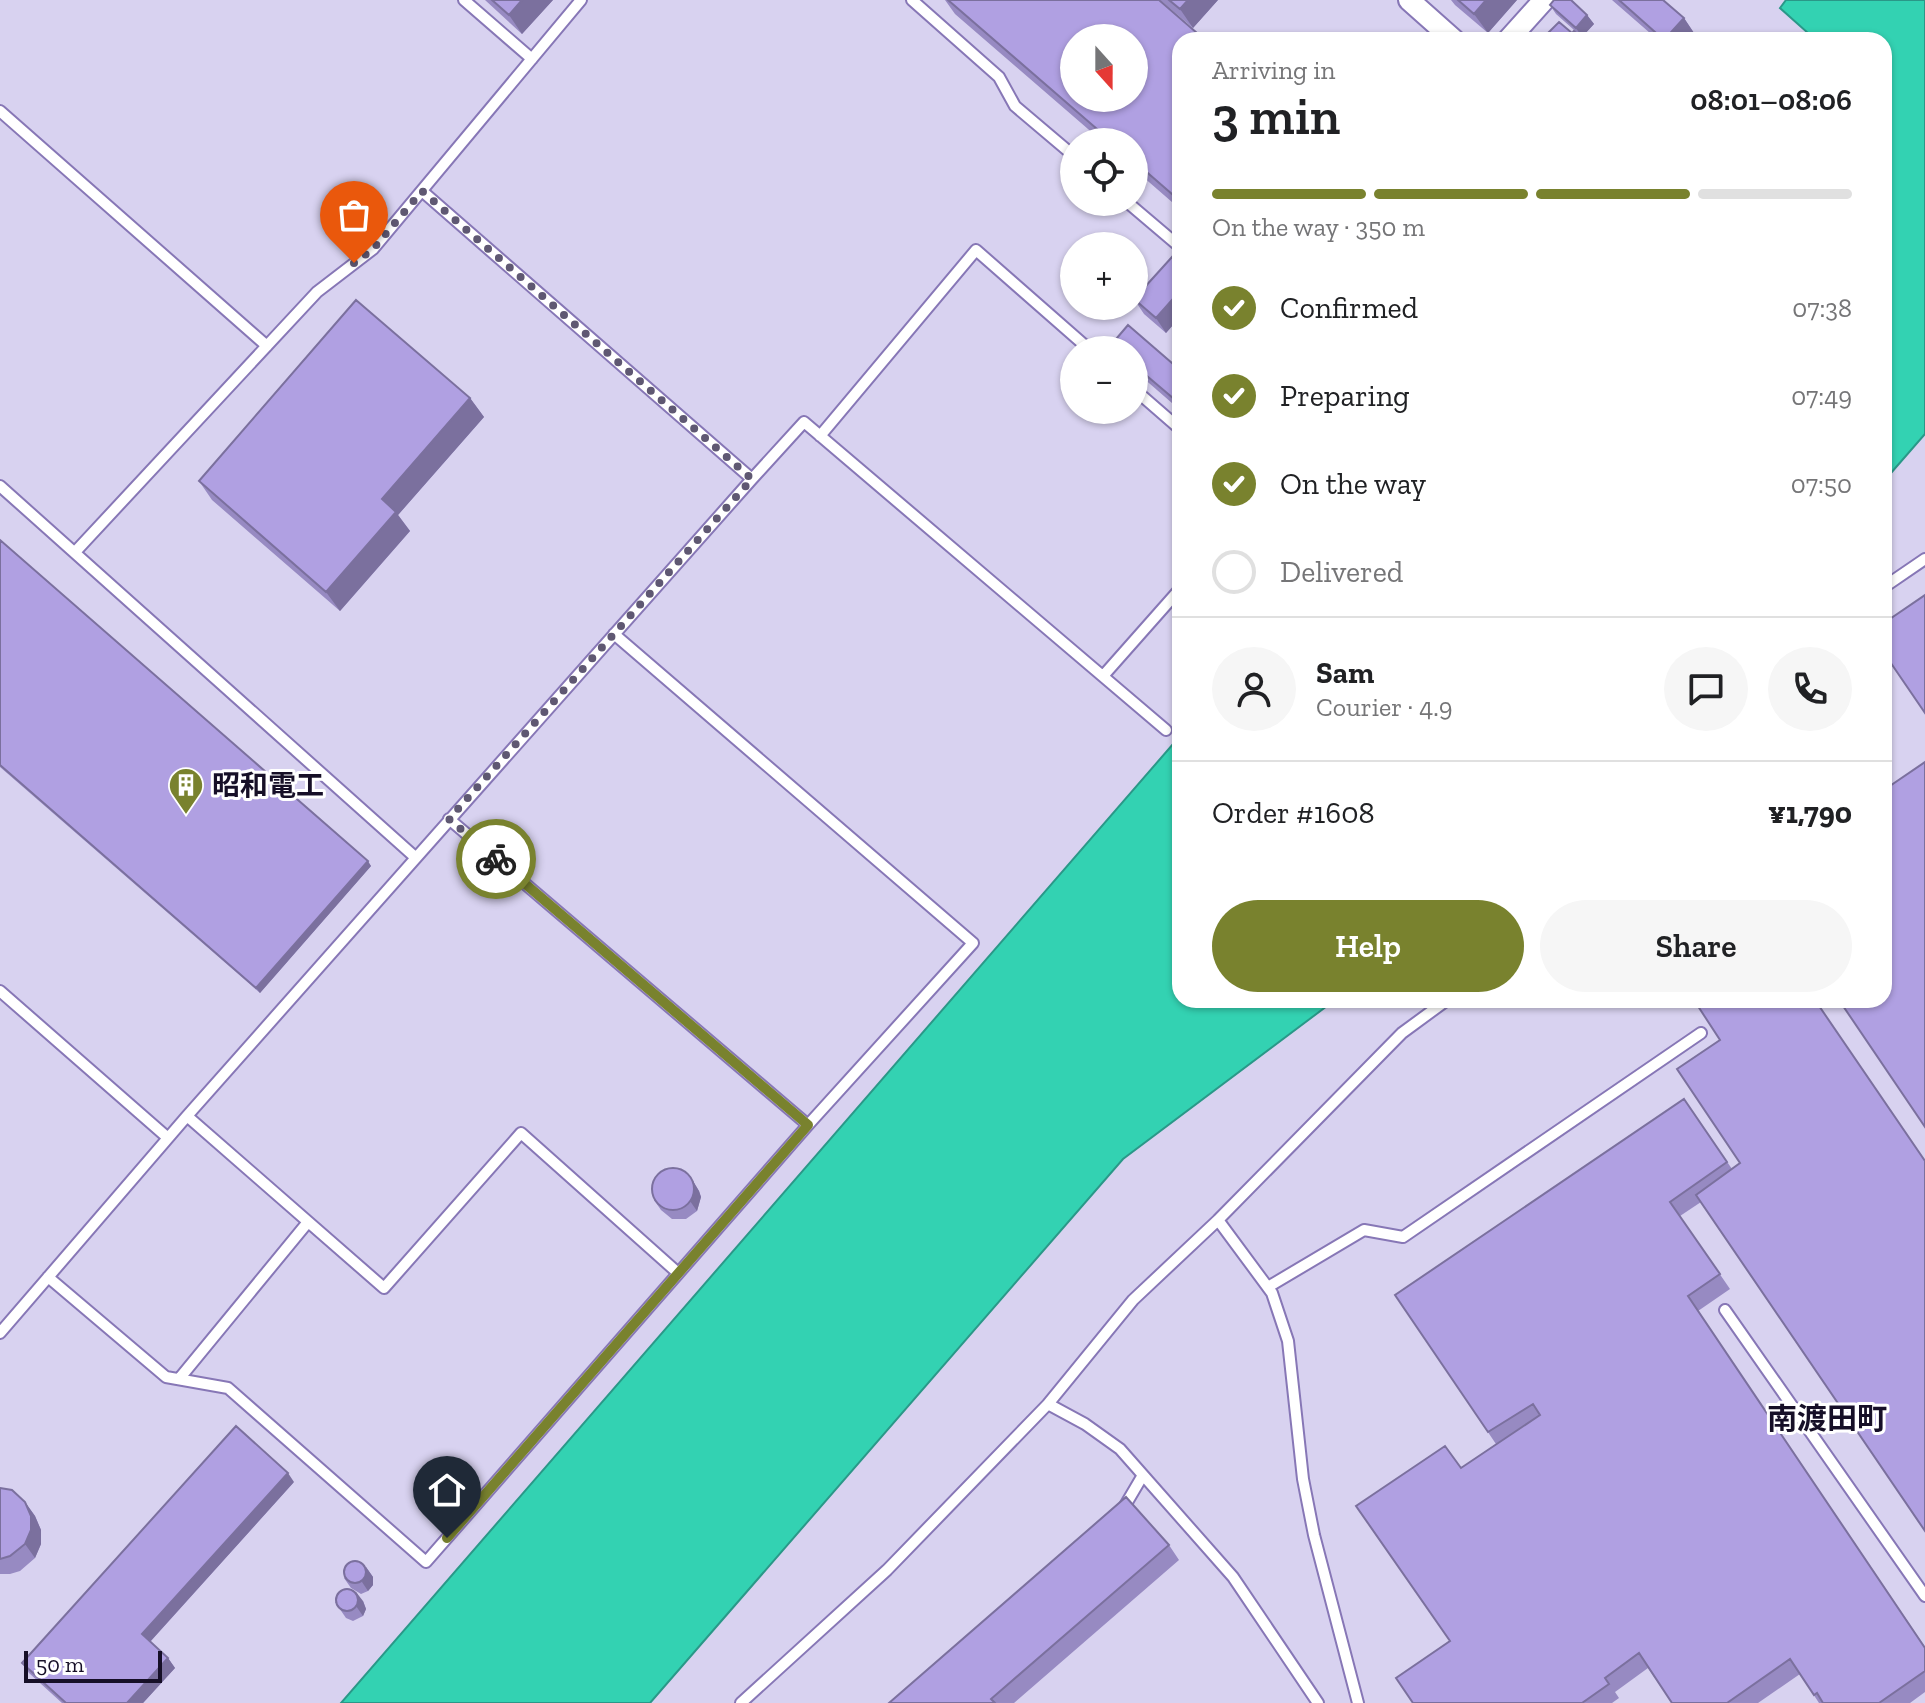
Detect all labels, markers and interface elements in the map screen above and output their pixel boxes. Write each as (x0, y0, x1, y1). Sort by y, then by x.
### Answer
north arrow (1060, 24, 1148, 112)
map controls (1060, 24, 1148, 424)
text: Arriving in (1212, 54, 1335, 86)
text: 08:01–08:06 (1690, 82, 1852, 118)
text: 3 min (1212, 85, 1340, 147)
button: locate (1060, 128, 1148, 216)
pin (320, 181, 388, 263)
icon: bag (332, 193, 376, 237)
text: On the way · 350 m (1212, 211, 1425, 243)
button: + (1060, 232, 1148, 320)
icon: check (1212, 286, 1256, 330)
text: Confirmed (1280, 290, 1418, 326)
text: 07:38 (1792, 292, 1852, 324)
button: − (1060, 336, 1148, 424)
icon: check (1212, 374, 1256, 418)
text: Preparing (1280, 378, 1410, 414)
text: 07:49 (1791, 380, 1852, 412)
icon: check (1212, 462, 1256, 506)
text: On the way (1280, 466, 1426, 502)
text: 07:50 (1791, 468, 1852, 500)
text: Delivered (1280, 554, 1403, 590)
button: person (1212, 647, 1296, 731)
button: chat (1664, 647, 1748, 731)
button: phone (1768, 647, 1852, 731)
text: Sam (1316, 655, 1374, 691)
text: Courier · 4.9 (1316, 691, 1452, 723)
building icon: 昭和電工 (167, 766, 205, 816)
place label: 昭和電工 (212, 769, 324, 802)
text: Order #1608 (1212, 795, 1375, 831)
text: ¥1,790 (1768, 795, 1852, 831)
courier (456, 819, 536, 899)
icon: bike (474, 837, 518, 881)
button: Help (1212, 900, 1524, 992)
button: Share (1540, 900, 1852, 992)
district label: 南渡田町 (1767, 1401, 1887, 1437)
pin (413, 1456, 481, 1538)
icon: home (425, 1468, 469, 1512)
scale bar (24, 1647, 162, 1683)
text: 50 m (36, 1651, 84, 1678)

